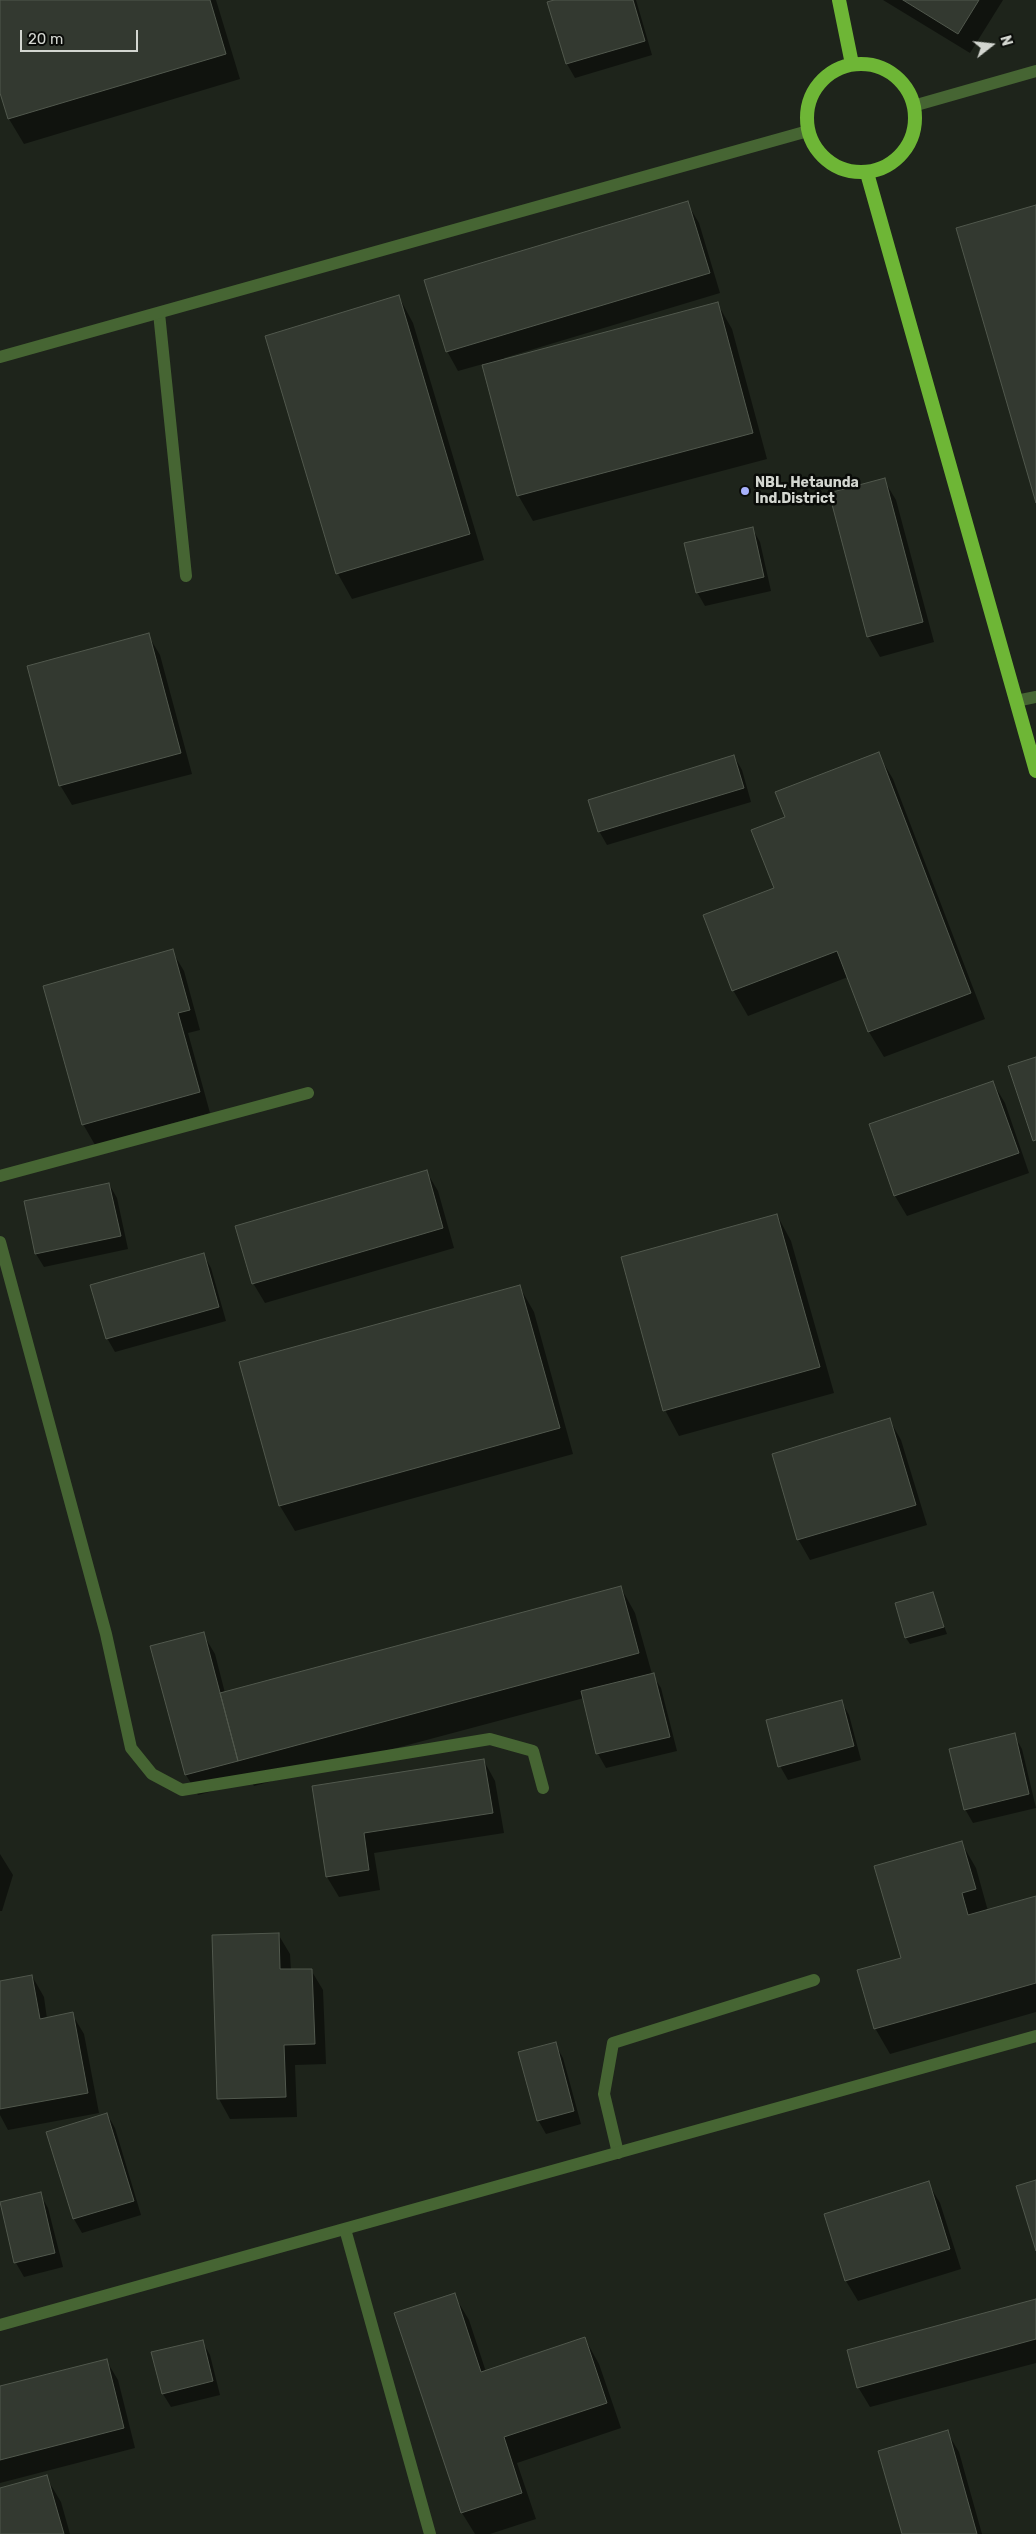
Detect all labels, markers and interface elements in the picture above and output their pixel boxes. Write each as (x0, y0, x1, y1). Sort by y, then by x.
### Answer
scale bar (22, 20, 140, 52)
north arrow (966, 20, 1016, 70)
text: 20 m (28, 30, 63, 48)
text: N (996, 34, 1015, 48)
place label: NBL, Hetaunda Ind.District (755, 475, 859, 508)
marker: NBL, Hetaunda Ind.District (739, 485, 751, 497)

